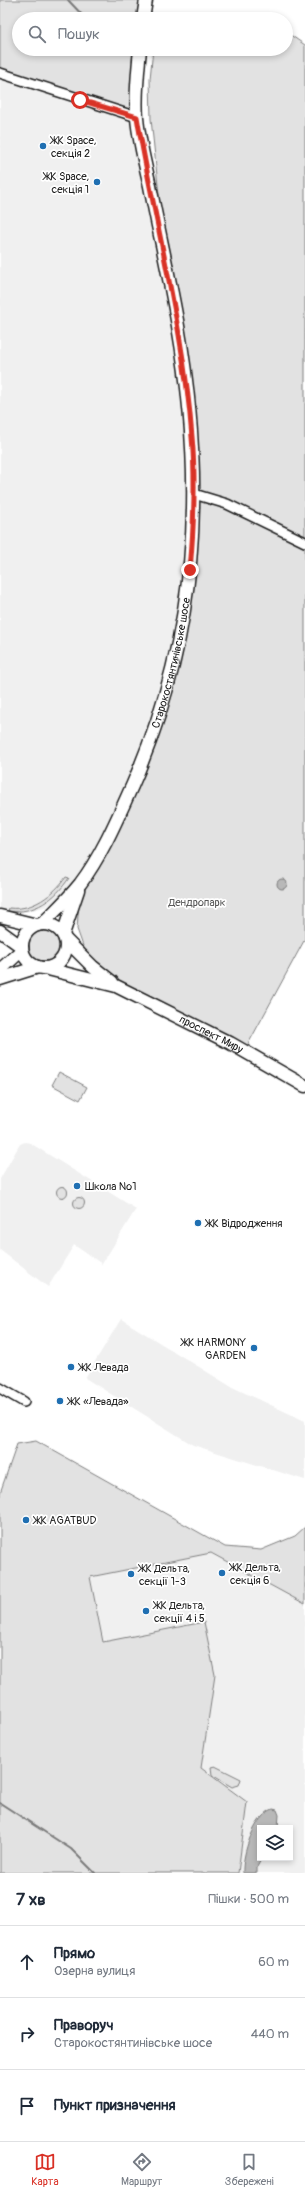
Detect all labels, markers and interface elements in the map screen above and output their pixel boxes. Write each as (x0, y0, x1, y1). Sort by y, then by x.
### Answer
search box (12, 12, 293, 56)
icon: search (26, 23, 48, 45)
text: Пошук (58, 25, 100, 44)
route start (71, 91, 89, 109)
place label: ЖК Space, секція 2 (49, 134, 96, 160)
marker: ЖК Space, секція 2 (38, 141, 48, 151)
place label: ЖК Space, секція 1 (42, 170, 89, 196)
marker: ЖК Space, секція 1 (92, 177, 102, 187)
route end (181, 561, 199, 579)
street label: Старокостянтинівське шосе (149, 596, 193, 730)
park label: Дендропарк (168, 896, 226, 909)
street label: проспект Миру (177, 1013, 246, 1056)
place label: Школа №1 (85, 1180, 137, 1193)
marker: Школа №1 (72, 1181, 82, 1191)
place label: ЖК Відродження (204, 1217, 282, 1230)
marker: ЖК Відродження (193, 1218, 203, 1228)
place label: ЖК HARMONY GARDEN (179, 1336, 247, 1362)
marker: ЖК HARMONY GARDEN (249, 1343, 259, 1353)
place label: ЖК Левада (77, 1361, 129, 1374)
marker: ЖК Левада (66, 1362, 76, 1372)
place label: ЖК «Левада» (66, 1395, 129, 1408)
marker: ЖК «Левада» (55, 1396, 65, 1406)
place label: ЖК AGATBUD (32, 1514, 97, 1527)
marker: ЖК AGATBUD (21, 1515, 31, 1525)
place label: ЖК Дельта, секція 6 (228, 1561, 281, 1587)
place label: ЖК Дельта, секції 1-3 (137, 1562, 190, 1588)
marker: ЖК Дельта, секція 6 (217, 1568, 227, 1578)
marker: ЖК Дельта, секції 1-3 (126, 1569, 136, 1579)
place label: ЖК Дельта, секції 4 і 5 (152, 1599, 205, 1625)
marker: ЖК Дельта, секції 4 і 5 (141, 1606, 151, 1616)
map controls (257, 1825, 293, 1861)
button: layers (257, 1825, 293, 1861)
text: 7 хв (16, 1889, 46, 1910)
text: Пішки · 500 m (208, 1891, 289, 1907)
text: Прямо (54, 1944, 95, 1963)
icon: ahead (16, 1951, 38, 1973)
text: 60 m (258, 1954, 289, 1970)
text: Озерна вулиця (54, 1963, 135, 1979)
text: Праворуч (54, 2016, 114, 2035)
icon: right (16, 2023, 38, 2045)
text: 440 m (251, 2026, 289, 2042)
text: Старокостянтинівське шосе (54, 2035, 212, 2051)
icon: arrive (16, 2095, 38, 2117)
text: Пункт призначення (54, 2096, 175, 2115)
tab: Карта (31, 2151, 59, 2188)
tab: Маршрут (121, 2151, 162, 2188)
tab: Збережені (225, 2151, 274, 2188)

